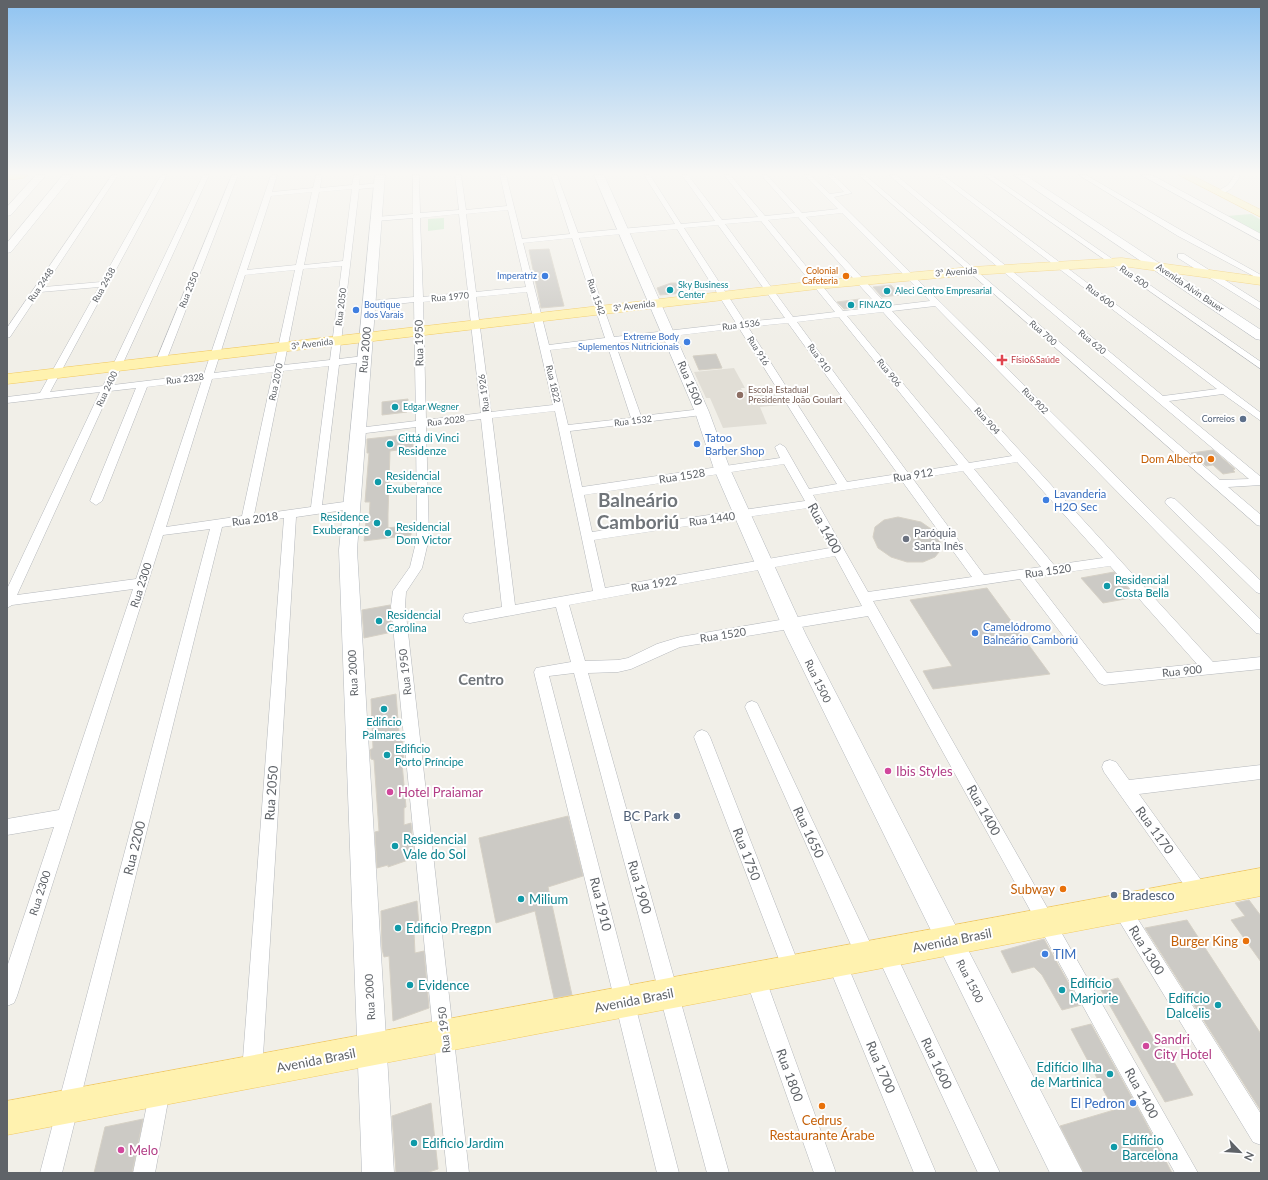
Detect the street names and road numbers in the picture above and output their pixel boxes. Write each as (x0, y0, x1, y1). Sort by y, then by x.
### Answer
street label: Avenida Alvin Bauer (1154, 261, 1227, 315)
street label: Rua 500 (1118, 263, 1151, 291)
street label: Rua 2438 (90, 265, 118, 304)
street label: 3ª Avenida (935, 265, 977, 278)
street label: Rua 2448 (25, 266, 56, 304)
street label: Rua 2350 (176, 270, 201, 310)
street label: Rua 1542 (585, 277, 608, 317)
street label: Rua 600 (1084, 281, 1117, 310)
street label: Rua 2050 (333, 287, 348, 327)
street label: Rua 1970 (430, 289, 469, 304)
street label: 3ª Avenida (612, 297, 656, 314)
street label: Rua 1536 (721, 317, 761, 332)
street label: Rua 700 (1027, 318, 1059, 348)
street label: Rua 1950 (412, 319, 425, 366)
street label: Rua 2000 (356, 326, 373, 374)
street label: Rua 620 (1076, 327, 1108, 356)
street label: Rua 916 (745, 334, 772, 368)
street label: 3ª Avenida (290, 335, 334, 352)
street label: Rua 910 (805, 341, 834, 374)
street label: Rua 906 (875, 356, 904, 389)
street label: Rua 1500 (675, 359, 706, 407)
street label: Rua 2070 (266, 362, 285, 402)
street label: Rua 1822 (544, 364, 563, 404)
street label: Rua 2400 (94, 369, 120, 408)
street label: Rua 2328 (165, 371, 205, 386)
street label: Rua 1926 (476, 373, 491, 413)
street label: Rua 902 (1020, 385, 1051, 416)
street label: Rua 904 (972, 405, 1002, 437)
street label: Rua 2028 (426, 413, 466, 428)
street label: Rua 1532 (613, 413, 653, 428)
street label: Rua 1528 (658, 465, 706, 486)
street label: Rua 912 (892, 465, 934, 484)
street label: Rua 1400 (805, 500, 846, 556)
street label: Rua 2018 (231, 509, 279, 528)
street label: Rua 1440 (688, 509, 737, 528)
street label: Rua 2300 (127, 560, 154, 609)
street label: Rua 1520 (1024, 561, 1073, 580)
street label: Rua 1922 (630, 573, 678, 594)
street label: Rua 1520 (699, 624, 748, 645)
street label: Rua 1950 (396, 648, 413, 696)
street label: Rua 2000 (345, 649, 360, 697)
street label: Rua 1500 (802, 657, 835, 705)
street label: Rua 900 (1161, 662, 1203, 679)
street label: Rua 2050 (261, 765, 281, 821)
street label: Rua 1400 (964, 782, 1005, 838)
street label: Rua 1170 (1132, 803, 1178, 857)
street label: Rua 1650 (790, 804, 828, 861)
street label: Rua 2200 (120, 819, 149, 877)
street label: Rua 1750 (730, 825, 765, 883)
street label: Rua 1900 (625, 858, 655, 916)
street label: Rua 2300 (26, 868, 53, 917)
street label: Rua 1910 (587, 875, 616, 933)
street label: Rua 1300 (1126, 922, 1169, 978)
street label: Avenida Brasil (911, 924, 993, 956)
street label: Rua 1500 (954, 957, 987, 1005)
street label: Rua 2000 (362, 973, 377, 1021)
street label: Avenida Brasil (593, 984, 675, 1016)
street label: Rua 1950 (435, 1006, 452, 1054)
street label: Rua 1600 (918, 1035, 956, 1092)
street label: Rua 1700 (863, 1039, 899, 1096)
street label: Avenida Brasil (275, 1044, 357, 1076)
street label: Rua 1800 (773, 1046, 807, 1104)
street label: Rua 1400 (1122, 1065, 1163, 1121)

